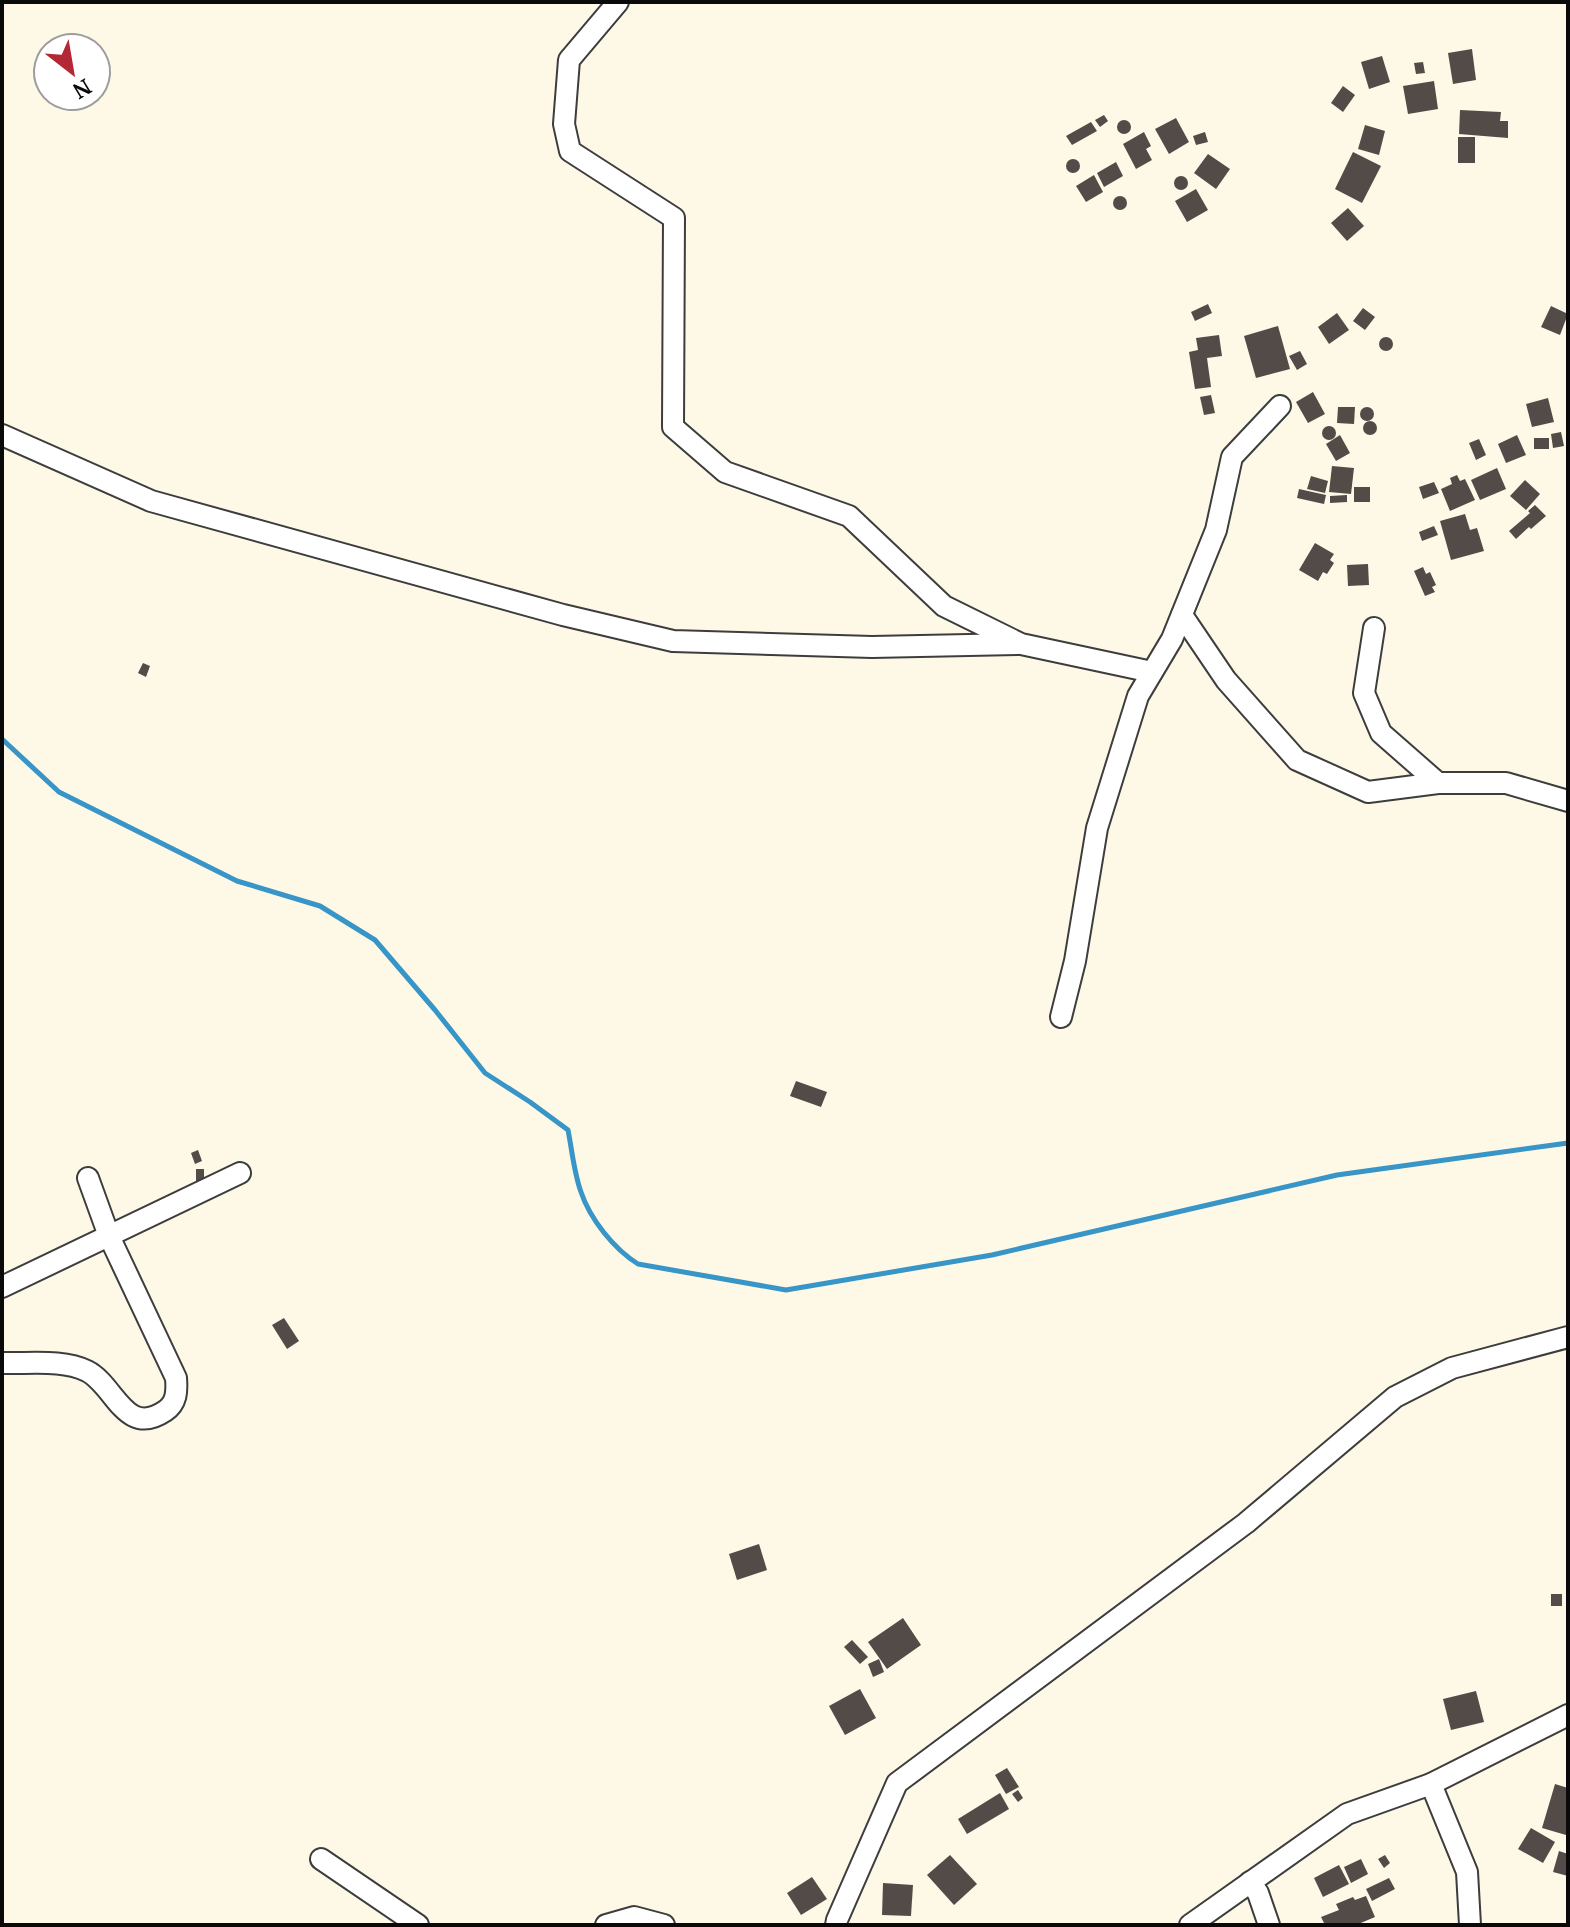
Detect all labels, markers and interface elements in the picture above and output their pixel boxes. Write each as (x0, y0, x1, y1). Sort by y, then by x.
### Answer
north arrow (32, 32, 112, 112)
text: N (68, 73, 97, 106)

